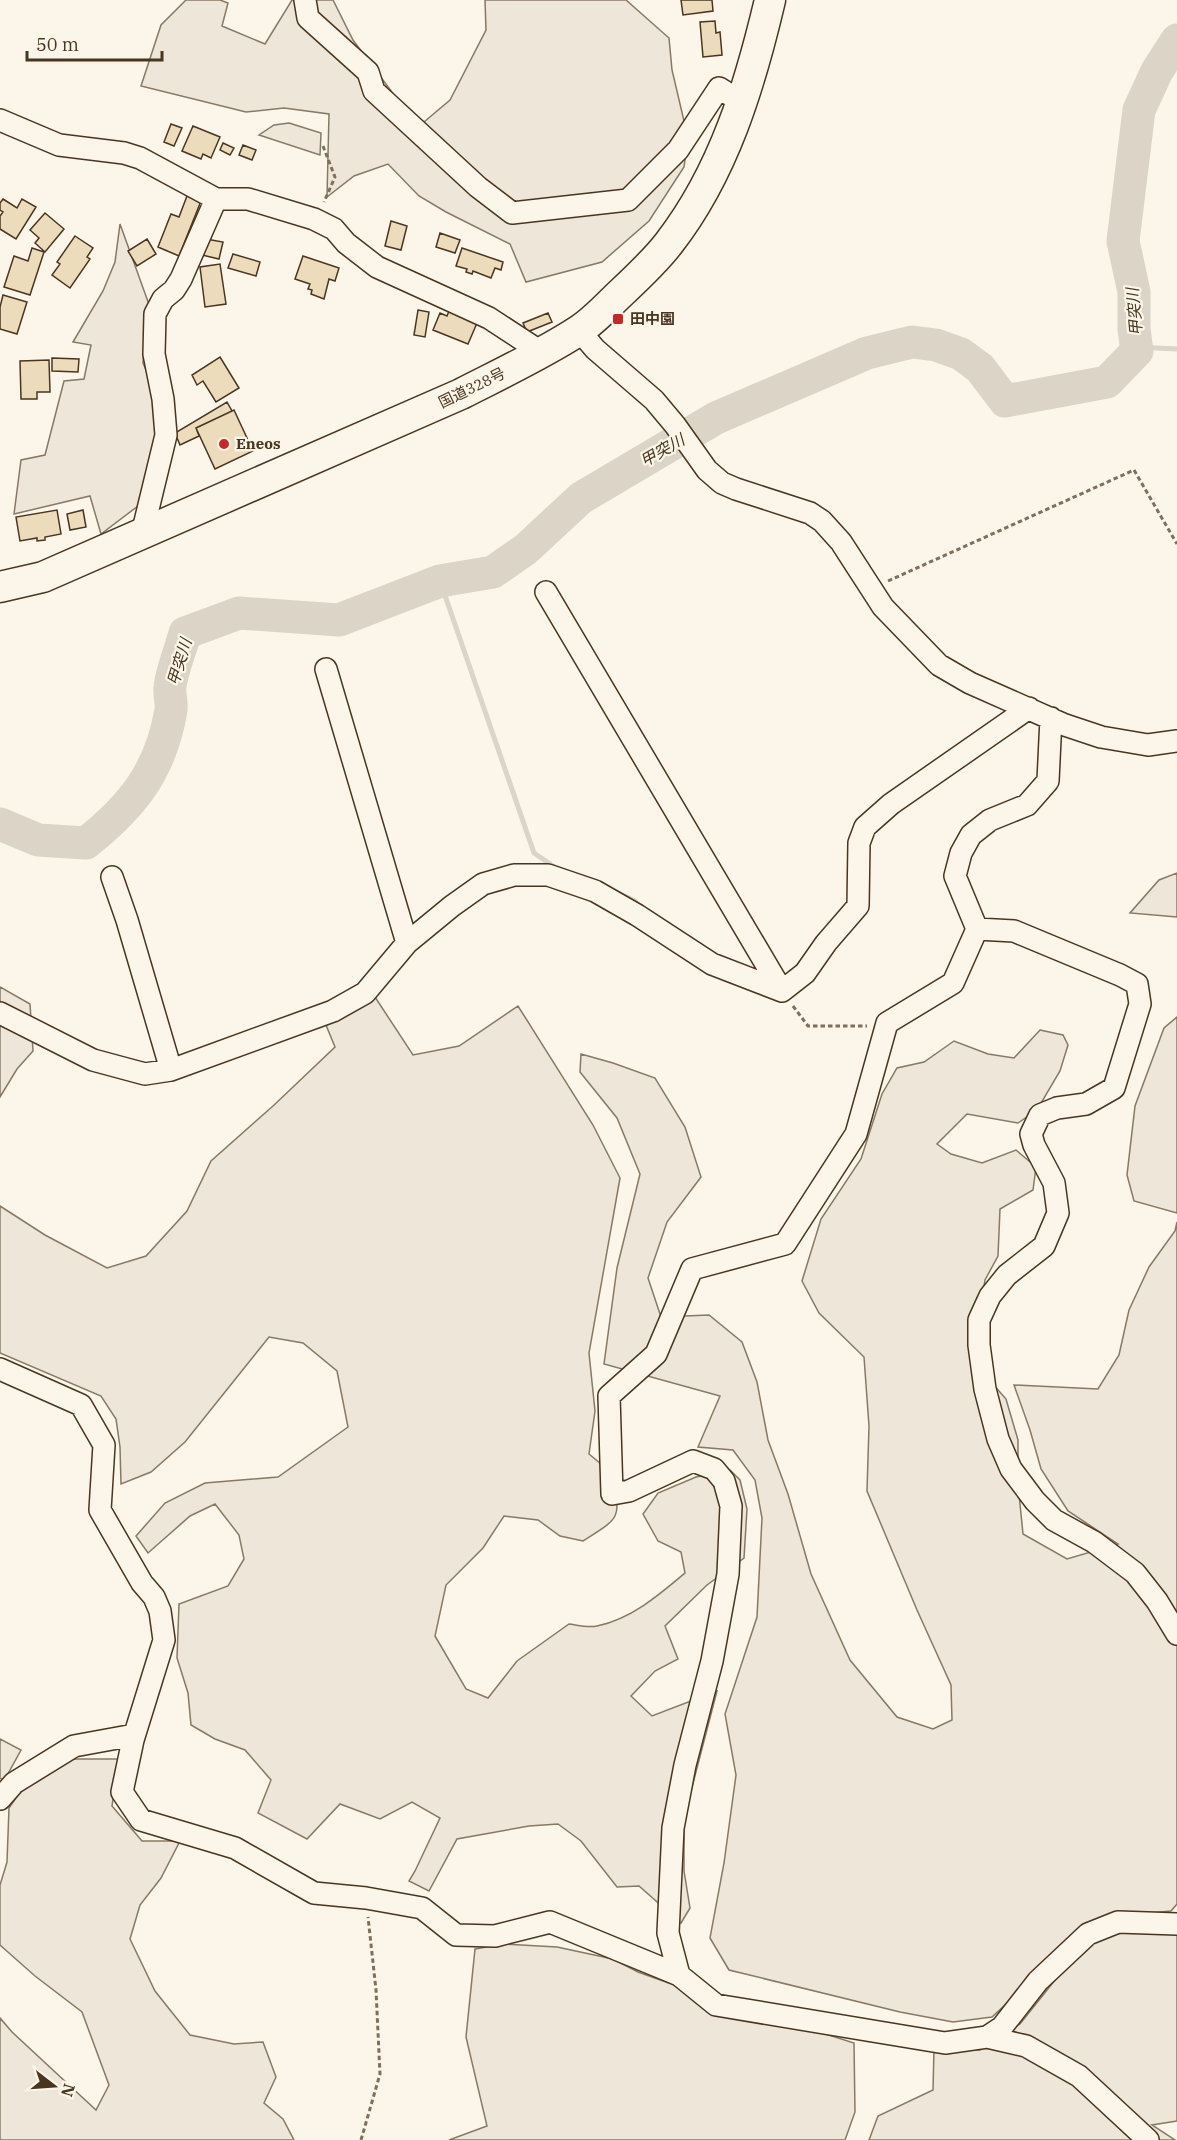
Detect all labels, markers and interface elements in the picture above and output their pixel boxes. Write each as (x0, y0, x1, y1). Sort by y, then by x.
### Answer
scale bar (27, 24, 162, 62)
text: 50 m (36, 33, 79, 56)
water label: 甲突川 (1122, 285, 1146, 337)
place label: 田中園 (630, 309, 675, 328)
marker: 田中園 (611, 312, 625, 326)
street label: 国道328号 (435, 363, 508, 412)
water label: 甲突川 (636, 428, 690, 471)
place label: Eneos (236, 434, 281, 453)
marker: Eneos (217, 437, 231, 451)
water label: 甲突川 (162, 634, 196, 688)
north arrow (24, 2056, 84, 2116)
text: N (57, 2081, 80, 2099)

